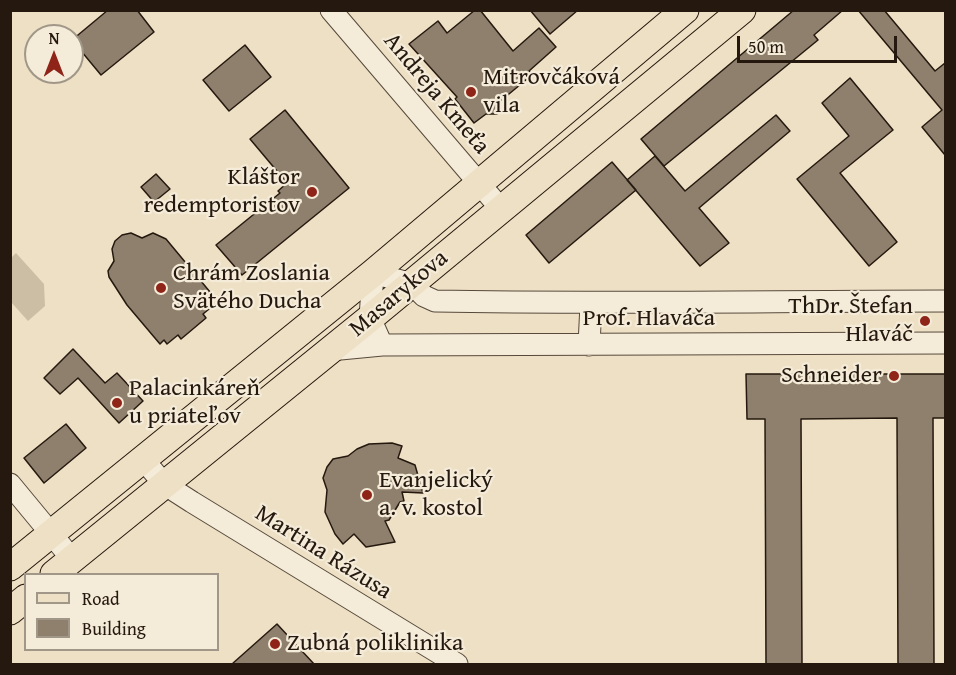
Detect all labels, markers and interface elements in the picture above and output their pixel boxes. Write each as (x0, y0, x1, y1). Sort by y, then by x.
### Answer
north arrow (24, 24, 84, 84)
scale bar (740, 24, 900, 62)
text: N (49, 26, 59, 50)
street label: Andreja Kmeťa (377, 27, 495, 161)
text: 50 m (748, 33, 784, 60)
place label: Mitrovčáková vila (483, 64, 620, 120)
marker: Mitrovčáková vila (464, 85, 478, 99)
place label: Kláštor redemptoristov (144, 164, 300, 220)
marker: Kláštor redemptoristov (305, 185, 319, 199)
street label: Masarykova (344, 244, 454, 344)
place label: Chrám Zoslania Svätého Ducha (173, 260, 330, 316)
marker: Chrám Zoslania Svätého Ducha (154, 281, 168, 295)
place label: ThDr. Štefan Hlaváč (788, 293, 913, 349)
street label: Prof. Hlaváča (583, 305, 715, 333)
marker: ThDr. Štefan Hlaváč (918, 314, 932, 328)
place label: Schneider (781, 362, 882, 390)
marker: Schneider (887, 369, 901, 383)
place label: Palacinkáreň u priateľov (129, 375, 260, 431)
marker: Palacinkáreň u priateľov (110, 396, 124, 410)
place label: Evanjelický a. v. kostol (379, 467, 493, 523)
marker: Evanjelický a. v. kostol (360, 488, 374, 502)
street label: Martina Rázusa (249, 500, 397, 606)
legend (24, 573, 219, 651)
text: Road (82, 585, 120, 612)
text: Building (82, 615, 146, 642)
place label: Zubná poliklinika (287, 630, 463, 658)
marker: Zubná poliklinika (268, 637, 282, 651)

